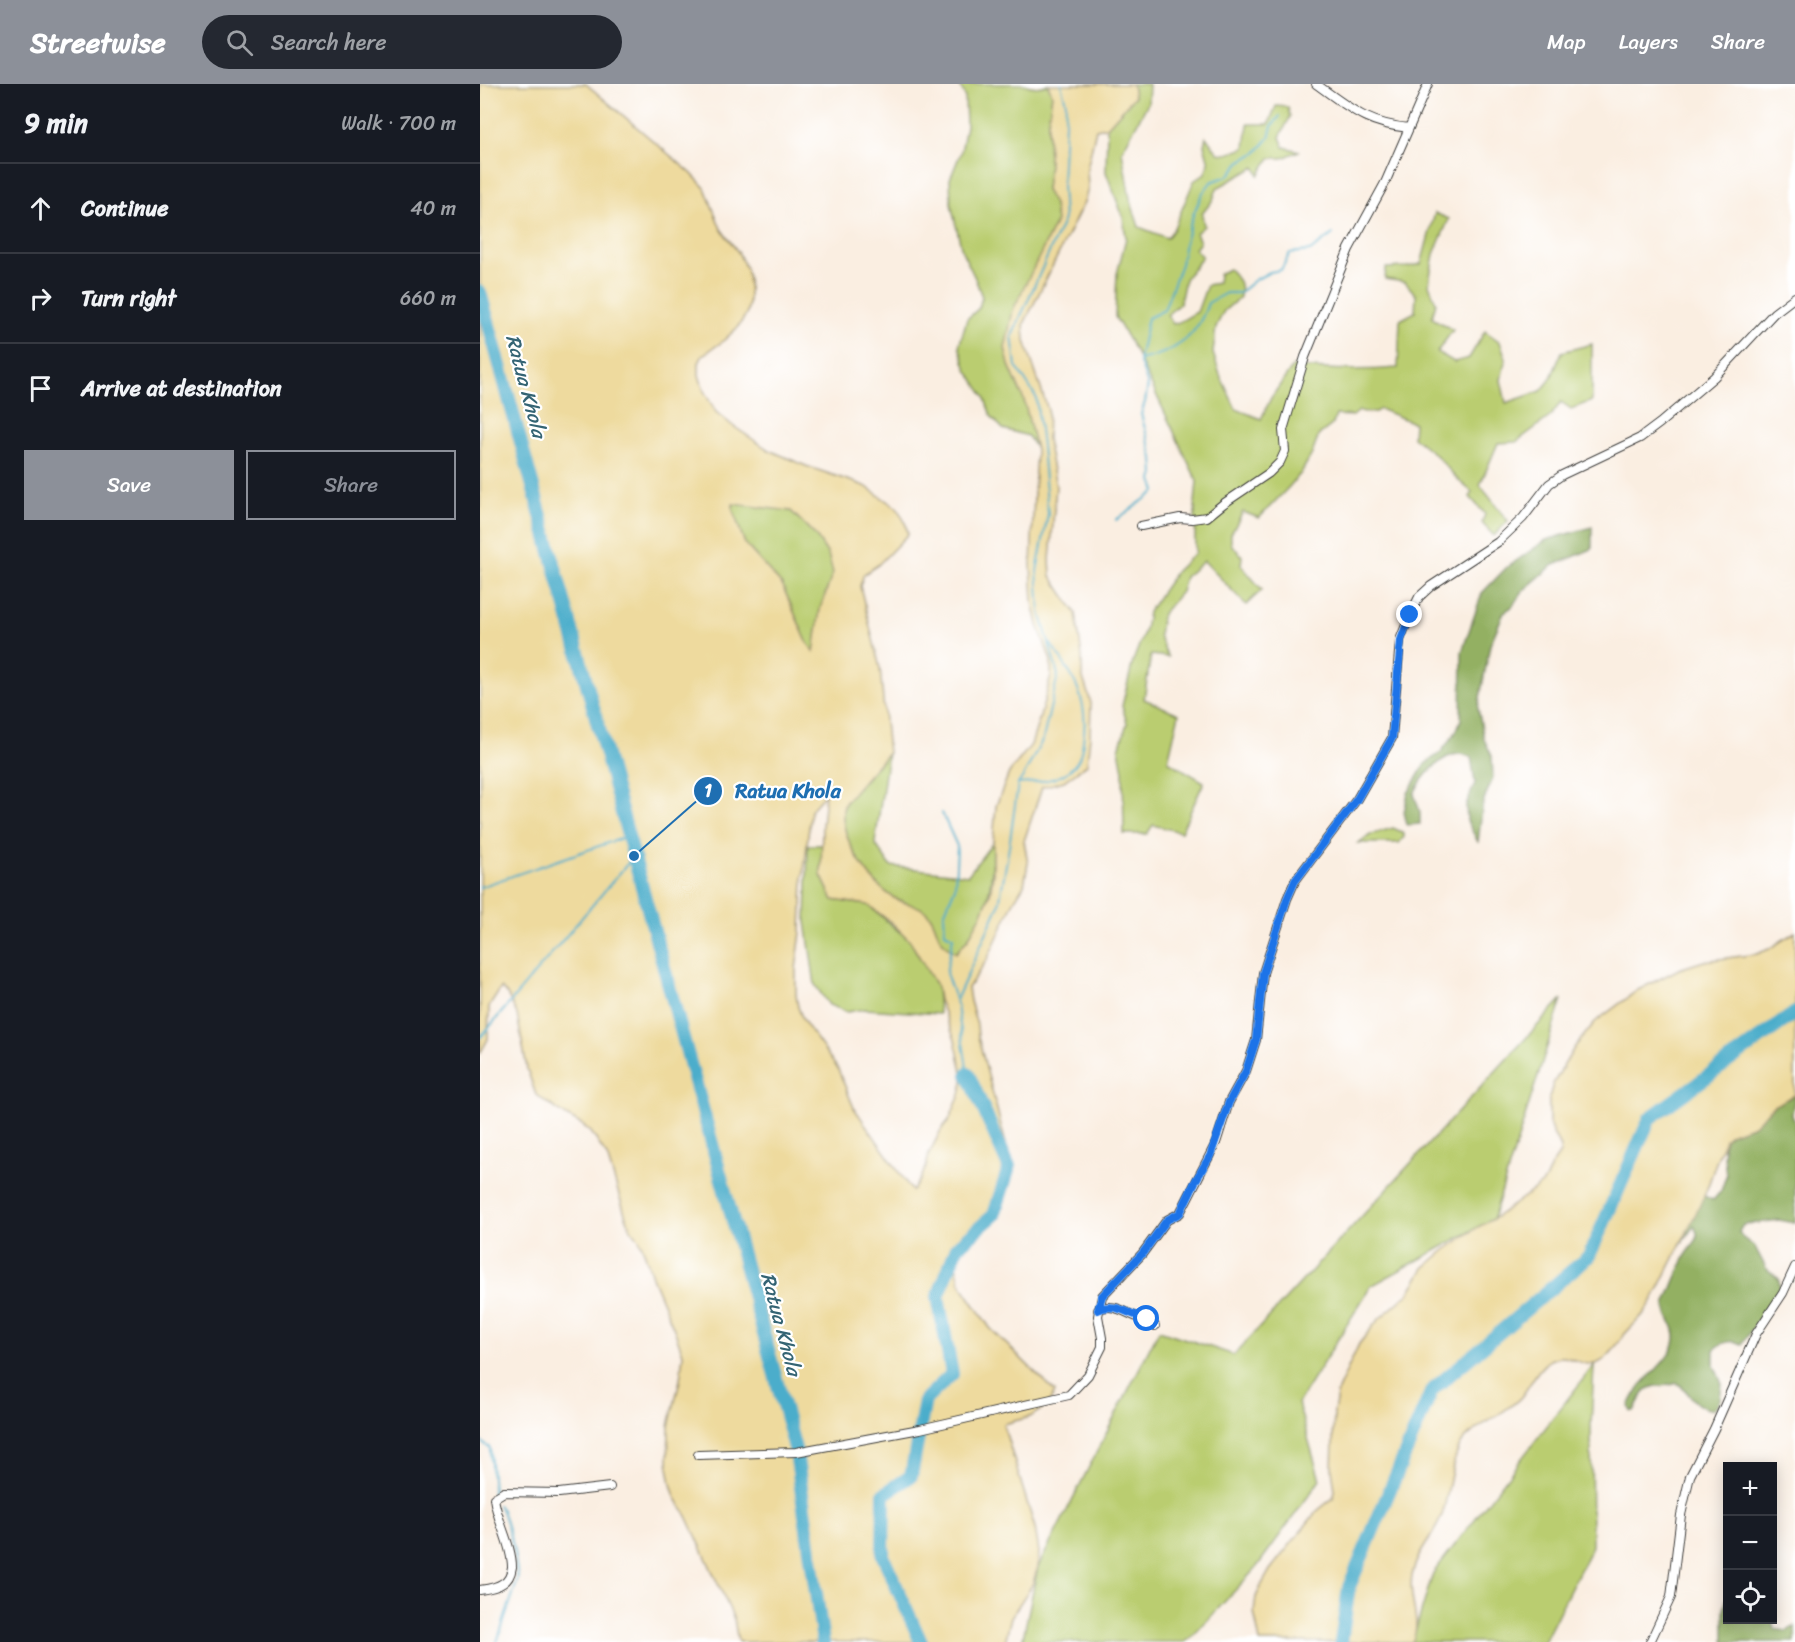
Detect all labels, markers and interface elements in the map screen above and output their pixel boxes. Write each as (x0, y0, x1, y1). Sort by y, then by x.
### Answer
search box (202, 15, 622, 69)
text: Streetwise (30, 18, 166, 67)
text: Search here (271, 23, 387, 62)
text: Map (1547, 23, 1586, 61)
text: Layers (1619, 23, 1678, 61)
text: Share (1711, 23, 1765, 61)
icon: search (223, 26, 256, 59)
text: 9 min (24, 100, 88, 146)
text: Walk · 700 m (341, 106, 456, 141)
text: Continue (81, 189, 169, 228)
text: 40 m (410, 191, 456, 226)
icon: ahead (24, 192, 57, 225)
text: Turn right (81, 279, 176, 318)
text: 660 m (400, 281, 456, 316)
icon: right (24, 282, 57, 315)
water label: Ratua Khola (495, 331, 557, 444)
text: Arrive at destination (81, 369, 282, 408)
icon: arrive (24, 372, 57, 405)
button: Save (24, 450, 234, 520)
button: Share (246, 450, 456, 520)
route end (1396, 601, 1422, 627)
callout: Ratua Khola (693, 772, 853, 810)
text: Ratua Khola (734, 774, 842, 809)
text: 1 (704, 775, 712, 807)
water label: Ratua Khola (750, 1269, 812, 1382)
route start (1133, 1305, 1159, 1331)
map controls (1723, 1462, 1777, 1624)
button: + (1723, 1462, 1777, 1516)
button: − (1723, 1516, 1777, 1570)
button: locate (1723, 1570, 1777, 1624)

